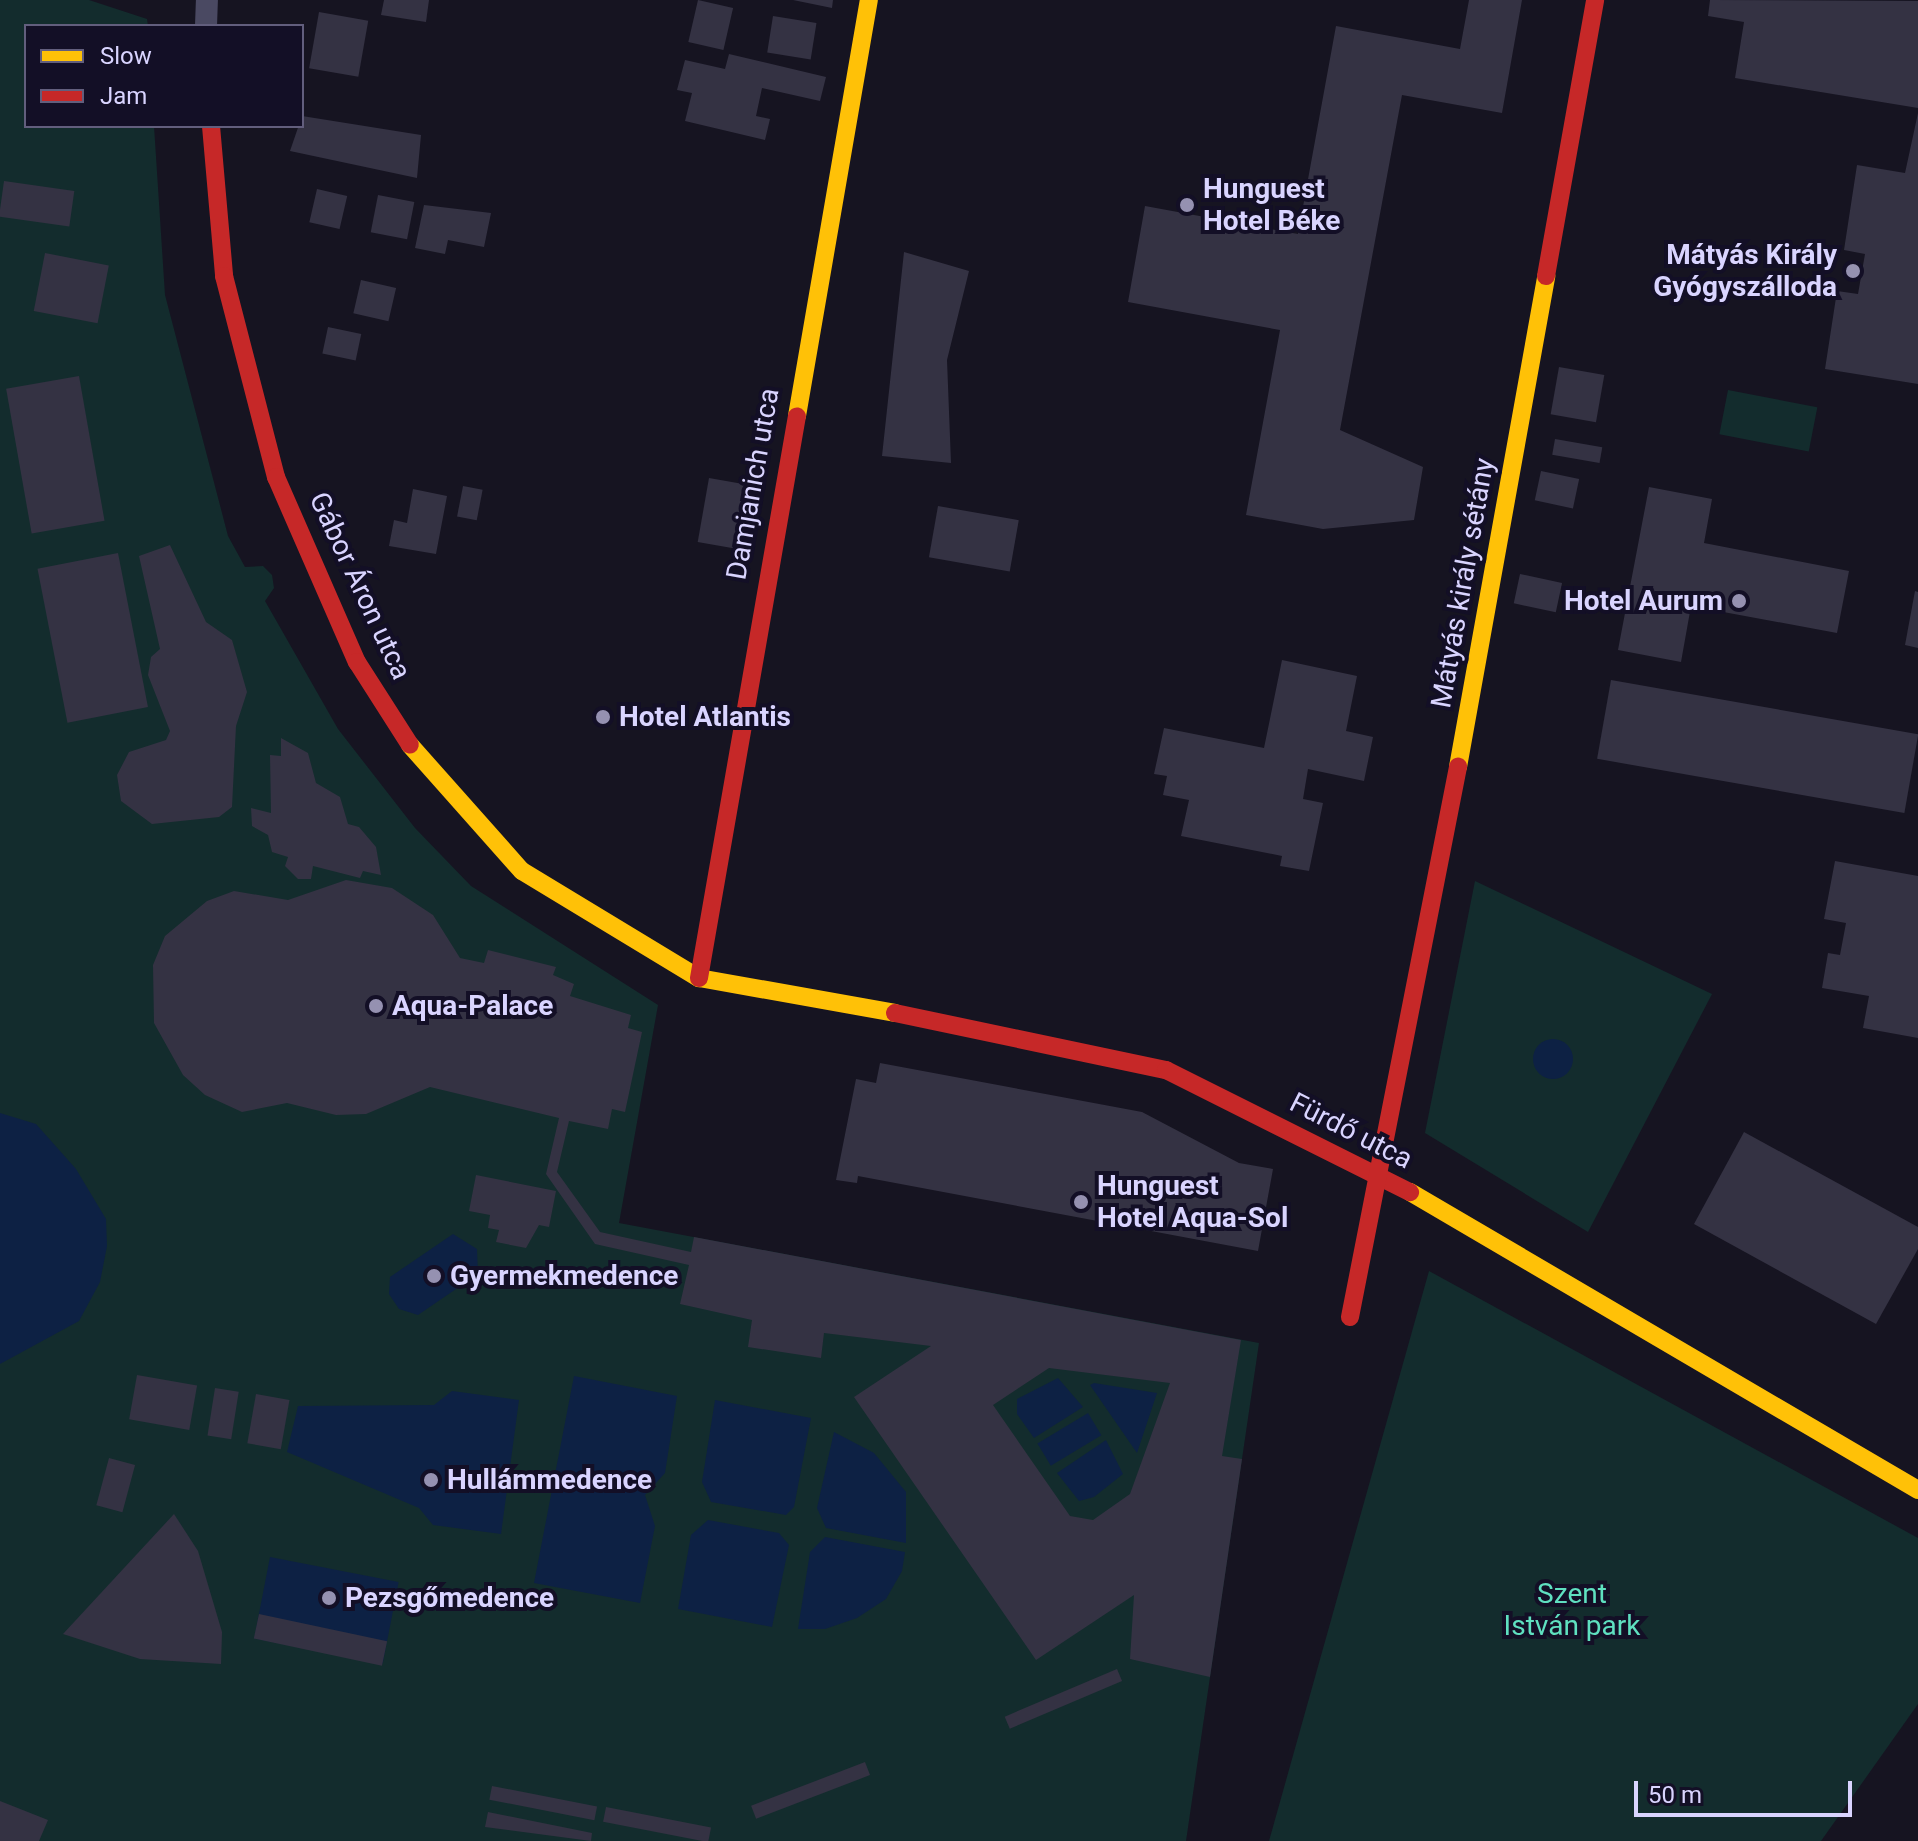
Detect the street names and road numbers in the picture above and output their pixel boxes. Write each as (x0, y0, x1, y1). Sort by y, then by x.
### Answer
street label: Damjanich utca (720, 386, 786, 582)
street label: Mátyás király sétány (1424, 455, 1502, 711)
street label: Gábor Áron utca (302, 487, 418, 685)
street label: Fürdő utca (1284, 1086, 1418, 1176)

